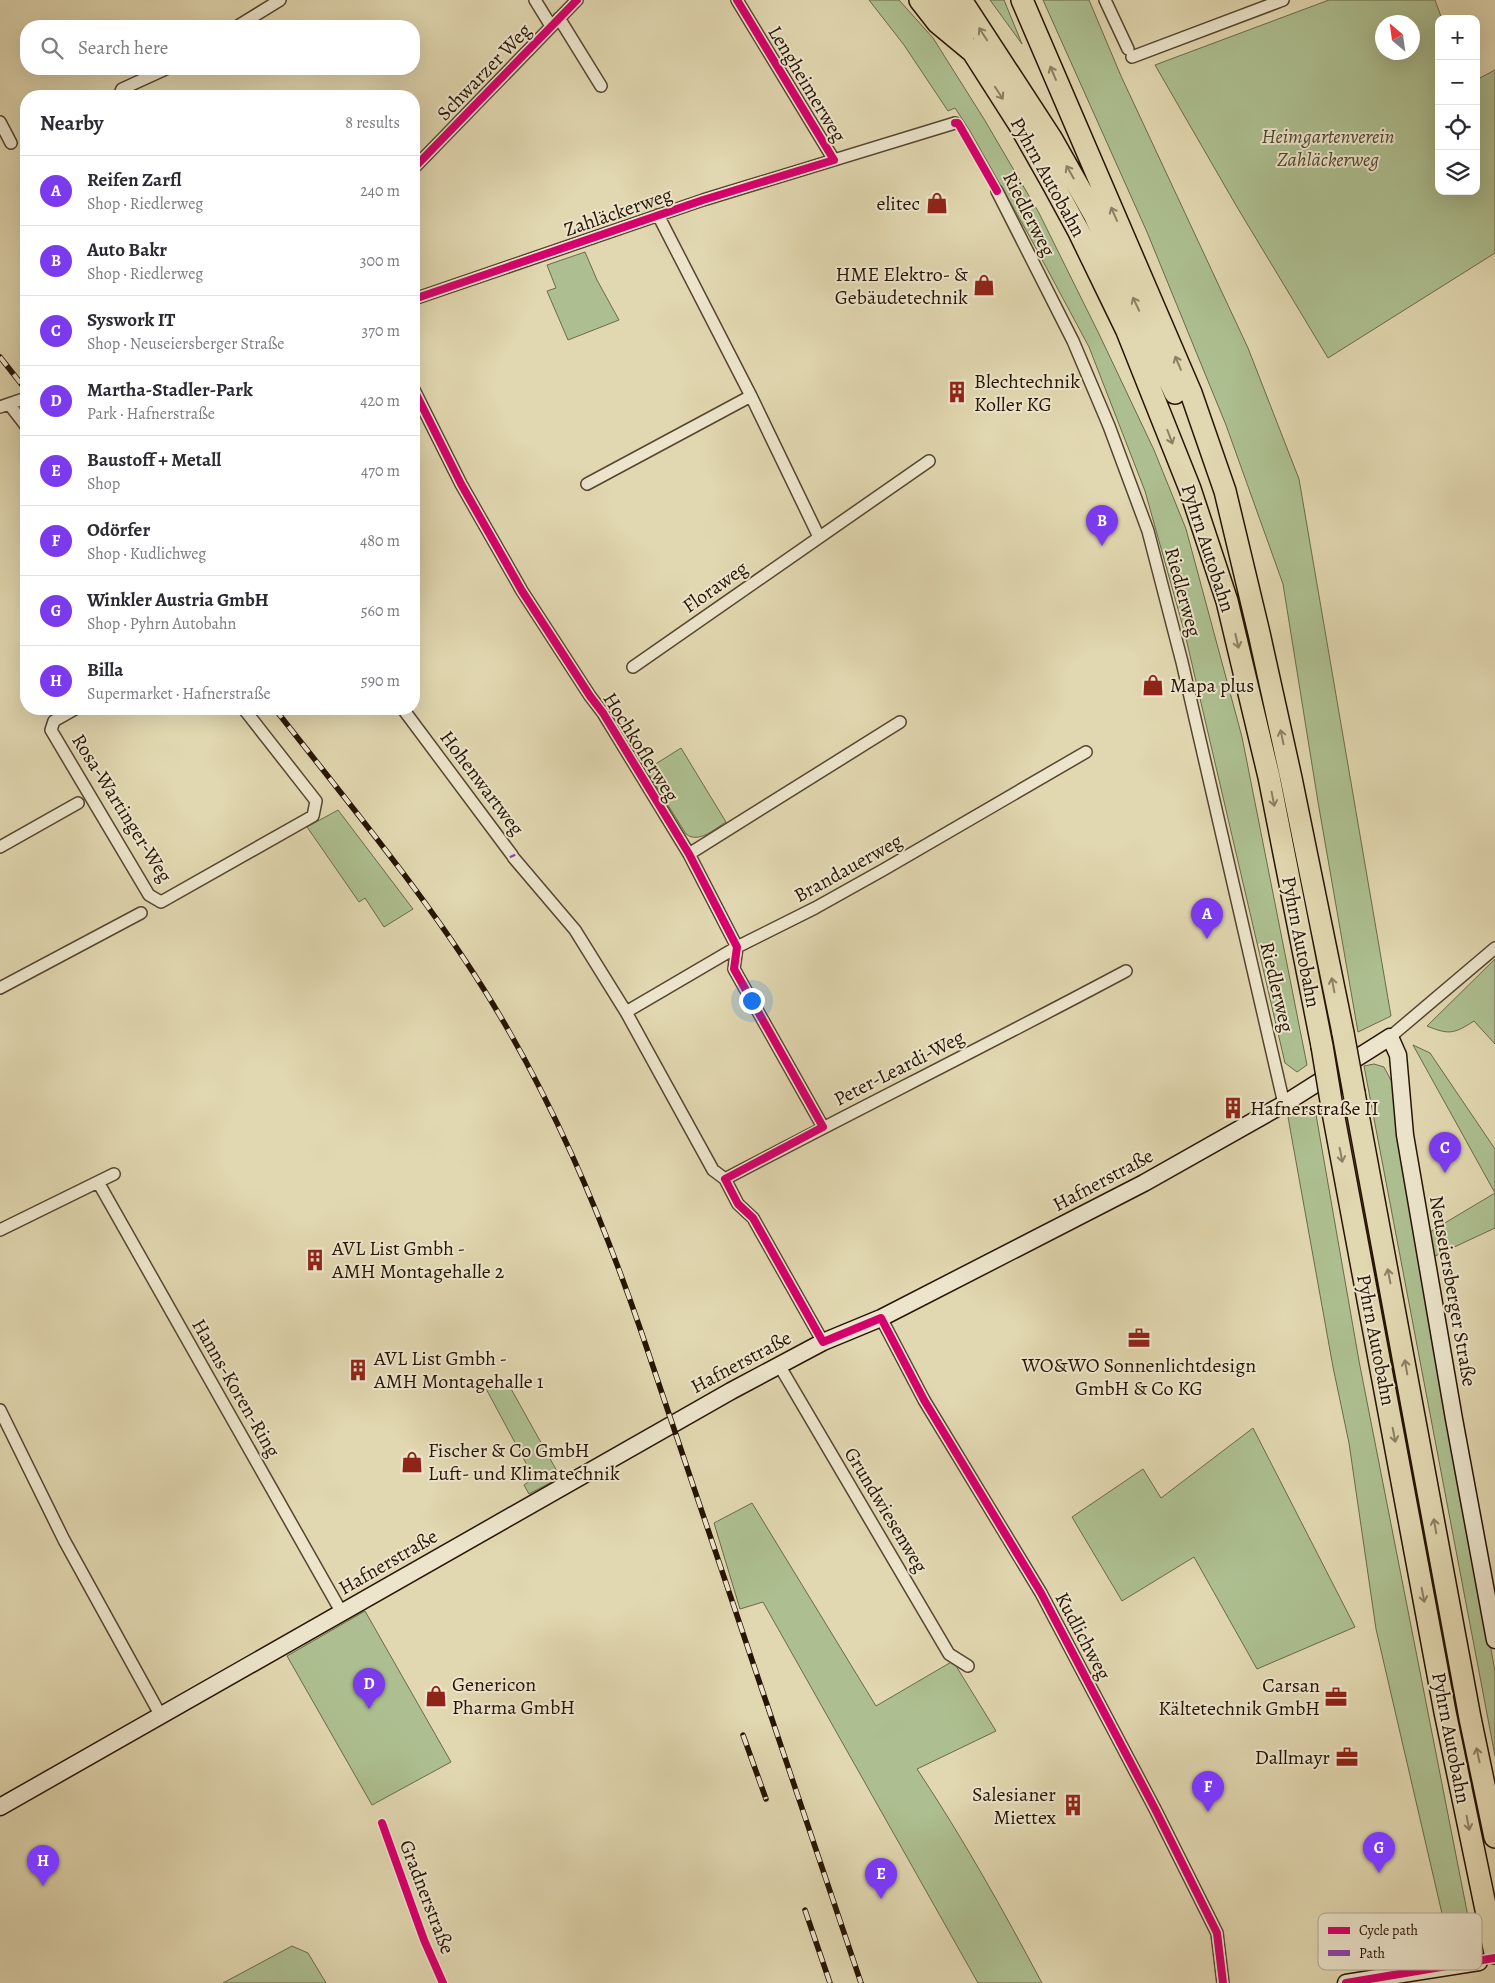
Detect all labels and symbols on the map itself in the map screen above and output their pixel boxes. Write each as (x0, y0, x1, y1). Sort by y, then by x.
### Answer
north arrow (1375, 15, 1420, 60)
street label: Schwarzer Weg (431, 18, 537, 126)
street label: Lengheimerweg (762, 21, 852, 147)
one-way arrow (978, 27, 988, 41)
one-way arrow (1048, 66, 1058, 81)
one-way arrow (994, 86, 1004, 100)
street label: Pyhrn Autobahn (1004, 112, 1092, 242)
park label: Heimgartenverein Zahläckerweg (1262, 123, 1395, 173)
one-way arrow (1064, 165, 1074, 179)
street label: Riedlerweg (996, 167, 1062, 261)
street label: Zahläckerweg (560, 181, 676, 243)
place label: elitec (876, 190, 920, 217)
shop icon: elitec (924, 190, 950, 216)
one-way arrow (1109, 207, 1118, 222)
place label: HME Elektro- & Gebäudetechnik (835, 261, 969, 311)
shop icon: HME Elektro- & Gebäudetechnik (971, 272, 997, 298)
one-way arrow (1131, 297, 1141, 312)
one-way arrow (1173, 356, 1183, 371)
place label: Blechtechnik Koller KG (974, 368, 1080, 418)
building icon: Blechtechnik Koller KG (944, 379, 970, 405)
one-way arrow (1166, 429, 1175, 444)
street label: Pyhrn Autobahn (1175, 480, 1241, 616)
pin: B (1086, 505, 1118, 546)
street label: Riedlerweg (1158, 544, 1208, 640)
street label: Floraweg (677, 555, 753, 619)
one-way arrow (1233, 632, 1242, 648)
shop icon: Mapa plus (1140, 672, 1166, 698)
place label: Mapa plus (1170, 672, 1254, 699)
street label: Hochkoflerweg (597, 687, 685, 807)
street label: Hohenwartweg (434, 725, 530, 841)
street label: Rosa-Wartinger-Weg (65, 729, 179, 887)
one-way arrow (1277, 730, 1286, 746)
one-way arrow (1269, 791, 1279, 807)
street label: Brandauerweg (789, 827, 907, 909)
street label: Pyhrn Autobahn (1275, 874, 1327, 1010)
pin: A (1191, 898, 1223, 939)
street label: Riedlerweg (1254, 939, 1300, 1035)
one-way arrow (1328, 978, 1337, 994)
your location (739, 988, 765, 1014)
street label: Peter-Leardi-Weg (829, 1023, 969, 1113)
building icon: Hafnerstraße II (1220, 1095, 1246, 1121)
place label: Hafnerstraße II (1250, 1095, 1379, 1122)
pin: C (1429, 1132, 1461, 1173)
street label: Hafnerstraße (1048, 1142, 1158, 1218)
one-way arrow (1337, 1147, 1347, 1163)
street label: Neuseiersberger Straße (1423, 1194, 1483, 1389)
place label: AVL List Gmbh - AMH Montagehalle 2 (331, 1235, 505, 1285)
building icon: AVL List Gmbh - AMH Montagehalle 2 (302, 1247, 328, 1273)
one-way arrow (1383, 1268, 1393, 1284)
street label: Pyhrn Autobahn (1350, 1272, 1402, 1408)
street label: Hanns-Koren-Ring (185, 1314, 287, 1462)
street label: Hafnerstraße (686, 1324, 796, 1400)
office icon: WO&WO Sonnenlichtdesign GmbH & Co KG (1126, 1325, 1152, 1351)
place label: AVL List Gmbh - AMH Montagehalle 1 (373, 1345, 544, 1395)
place label: WO&WO Sonnenlichtdesign GmbH & Co KG (1021, 1352, 1256, 1402)
building icon: AVL List Gmbh - AMH Montagehalle 1 (345, 1357, 371, 1383)
one-way arrow (1400, 1359, 1410, 1375)
one-way arrow (1389, 1427, 1399, 1443)
place label: Fischer & Co GmbH Luft- und Klimatechnik (428, 1437, 620, 1487)
street label: Grundwiesenweg (838, 1442, 934, 1578)
shop icon: Fischer & Co GmbH Luft- und Klimatechnik (399, 1449, 425, 1475)
one-way arrow (1430, 1519, 1439, 1535)
street label: Hafnerstraße (333, 1523, 443, 1601)
one-way arrow (1419, 1586, 1429, 1602)
street label: Kudlichweg (1049, 1587, 1117, 1685)
pin: D (353, 1668, 385, 1709)
street label: Pyhrn Autobahn (1425, 1670, 1477, 1806)
place label: Genericon Pharma GmbH (452, 1671, 575, 1721)
place label: Carsan Kältetechnik GmbH (1158, 1672, 1320, 1722)
shop icon: Genericon Pharma GmbH (423, 1683, 449, 1709)
office icon: Carsan Kältetechnik GmbH (1323, 1684, 1349, 1710)
place label: Dallmayr (1255, 1744, 1330, 1771)
office icon: Dallmayr (1334, 1744, 1360, 1770)
one-way arrow (1473, 1747, 1482, 1763)
pin: F (1192, 1771, 1224, 1812)
place label: Salesianer Miettex (972, 1781, 1056, 1831)
building icon: Salesianer Miettex (1060, 1792, 1086, 1818)
one-way arrow (1464, 1815, 1473, 1831)
pin: G (1363, 1832, 1395, 1873)
street label: Gradnerstraße (393, 1836, 461, 1958)
pin: H (27, 1845, 59, 1886)
pin: E (865, 1858, 897, 1899)
legend (1318, 1913, 1482, 1970)
text: Cycle path (1359, 1921, 1419, 1940)
text: Path (1359, 1944, 1386, 1963)

